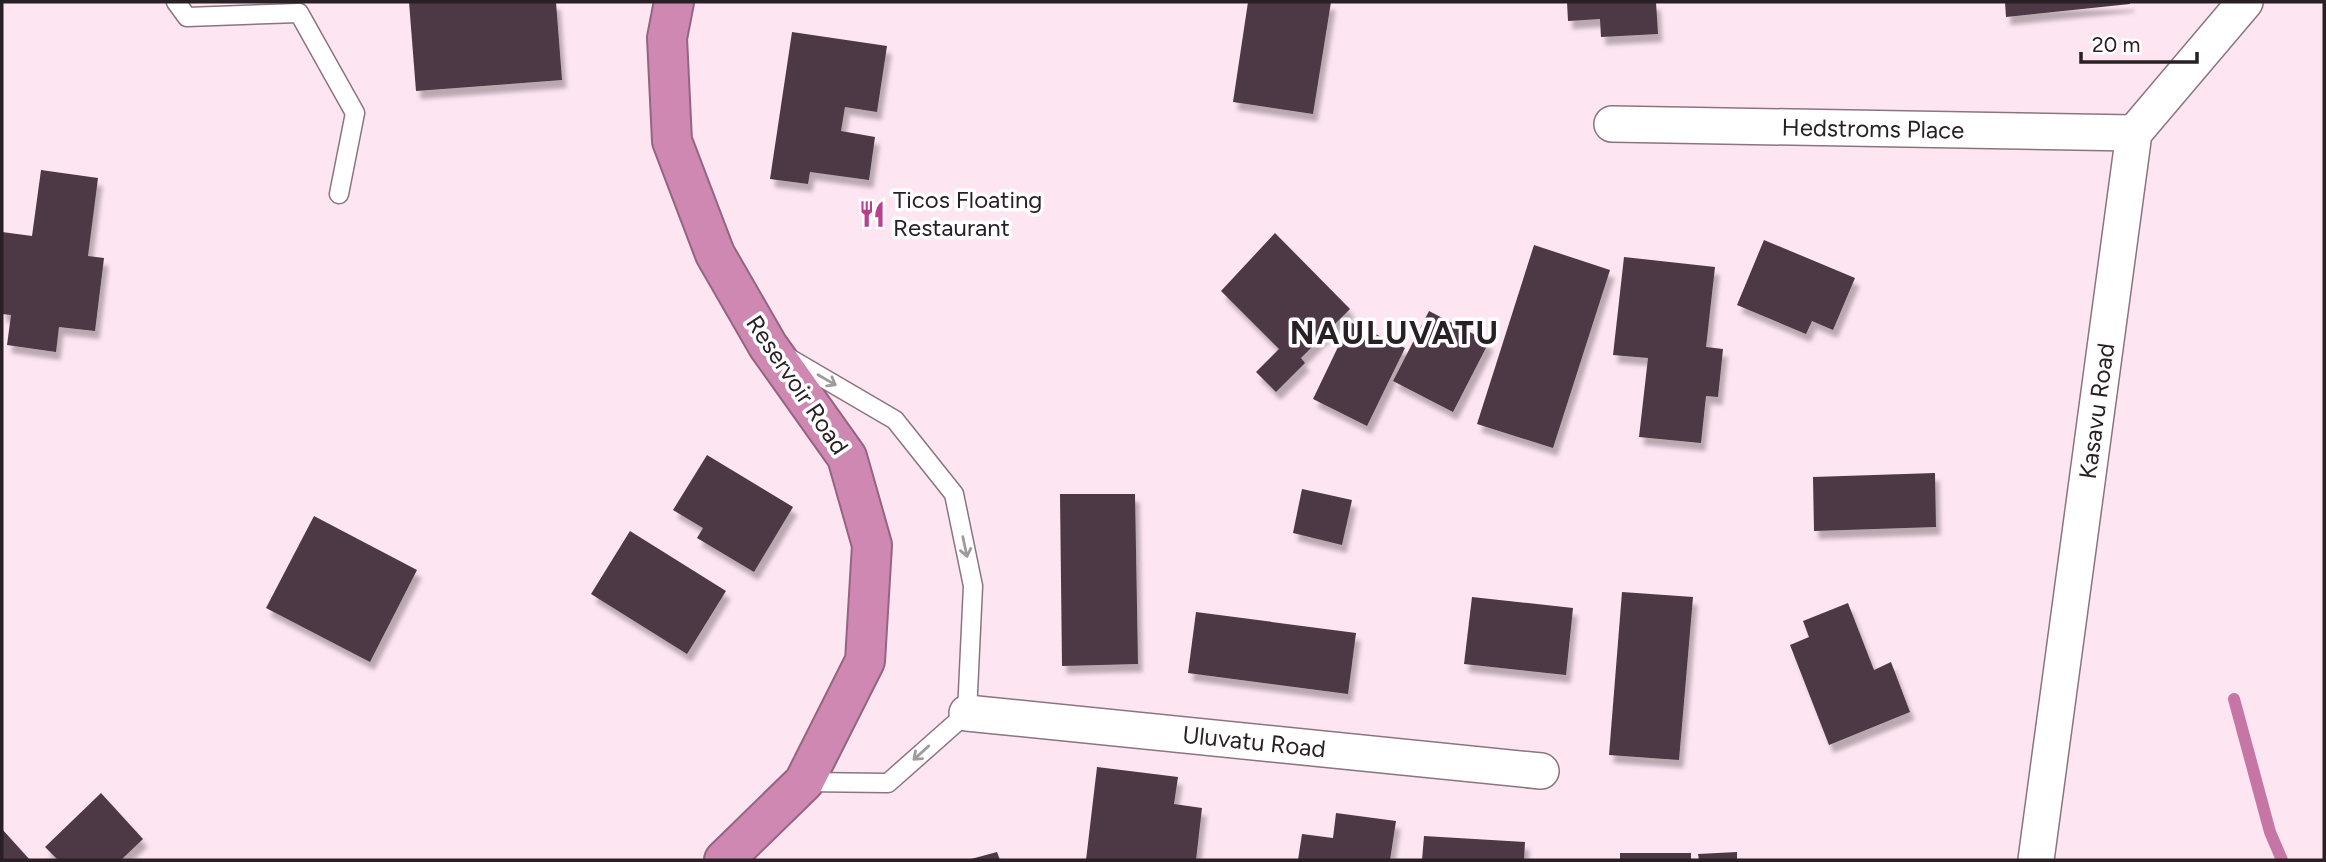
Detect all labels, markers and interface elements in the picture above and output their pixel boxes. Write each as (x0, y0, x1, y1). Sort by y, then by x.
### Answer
scale bar (2081, 21, 2196, 65)
text: 20 m (2092, 32, 2140, 57)
street label: Hedstroms Place (1782, 112, 1965, 145)
place label: Ticos Floating Restaurant (893, 185, 1042, 242)
restaurant icon: Ticos Floating Restaurant (857, 199, 887, 229)
street label: Reservoir Road (740, 310, 855, 460)
district label: NAULUVATU (1290, 314, 1500, 352)
street label: Kasavu Road (2073, 341, 2120, 481)
one-way arrow (817, 374, 837, 388)
one-way arrow (959, 535, 973, 558)
street label: Uluvatu Road (1181, 720, 1327, 763)
one-way arrow (913, 745, 931, 761)

